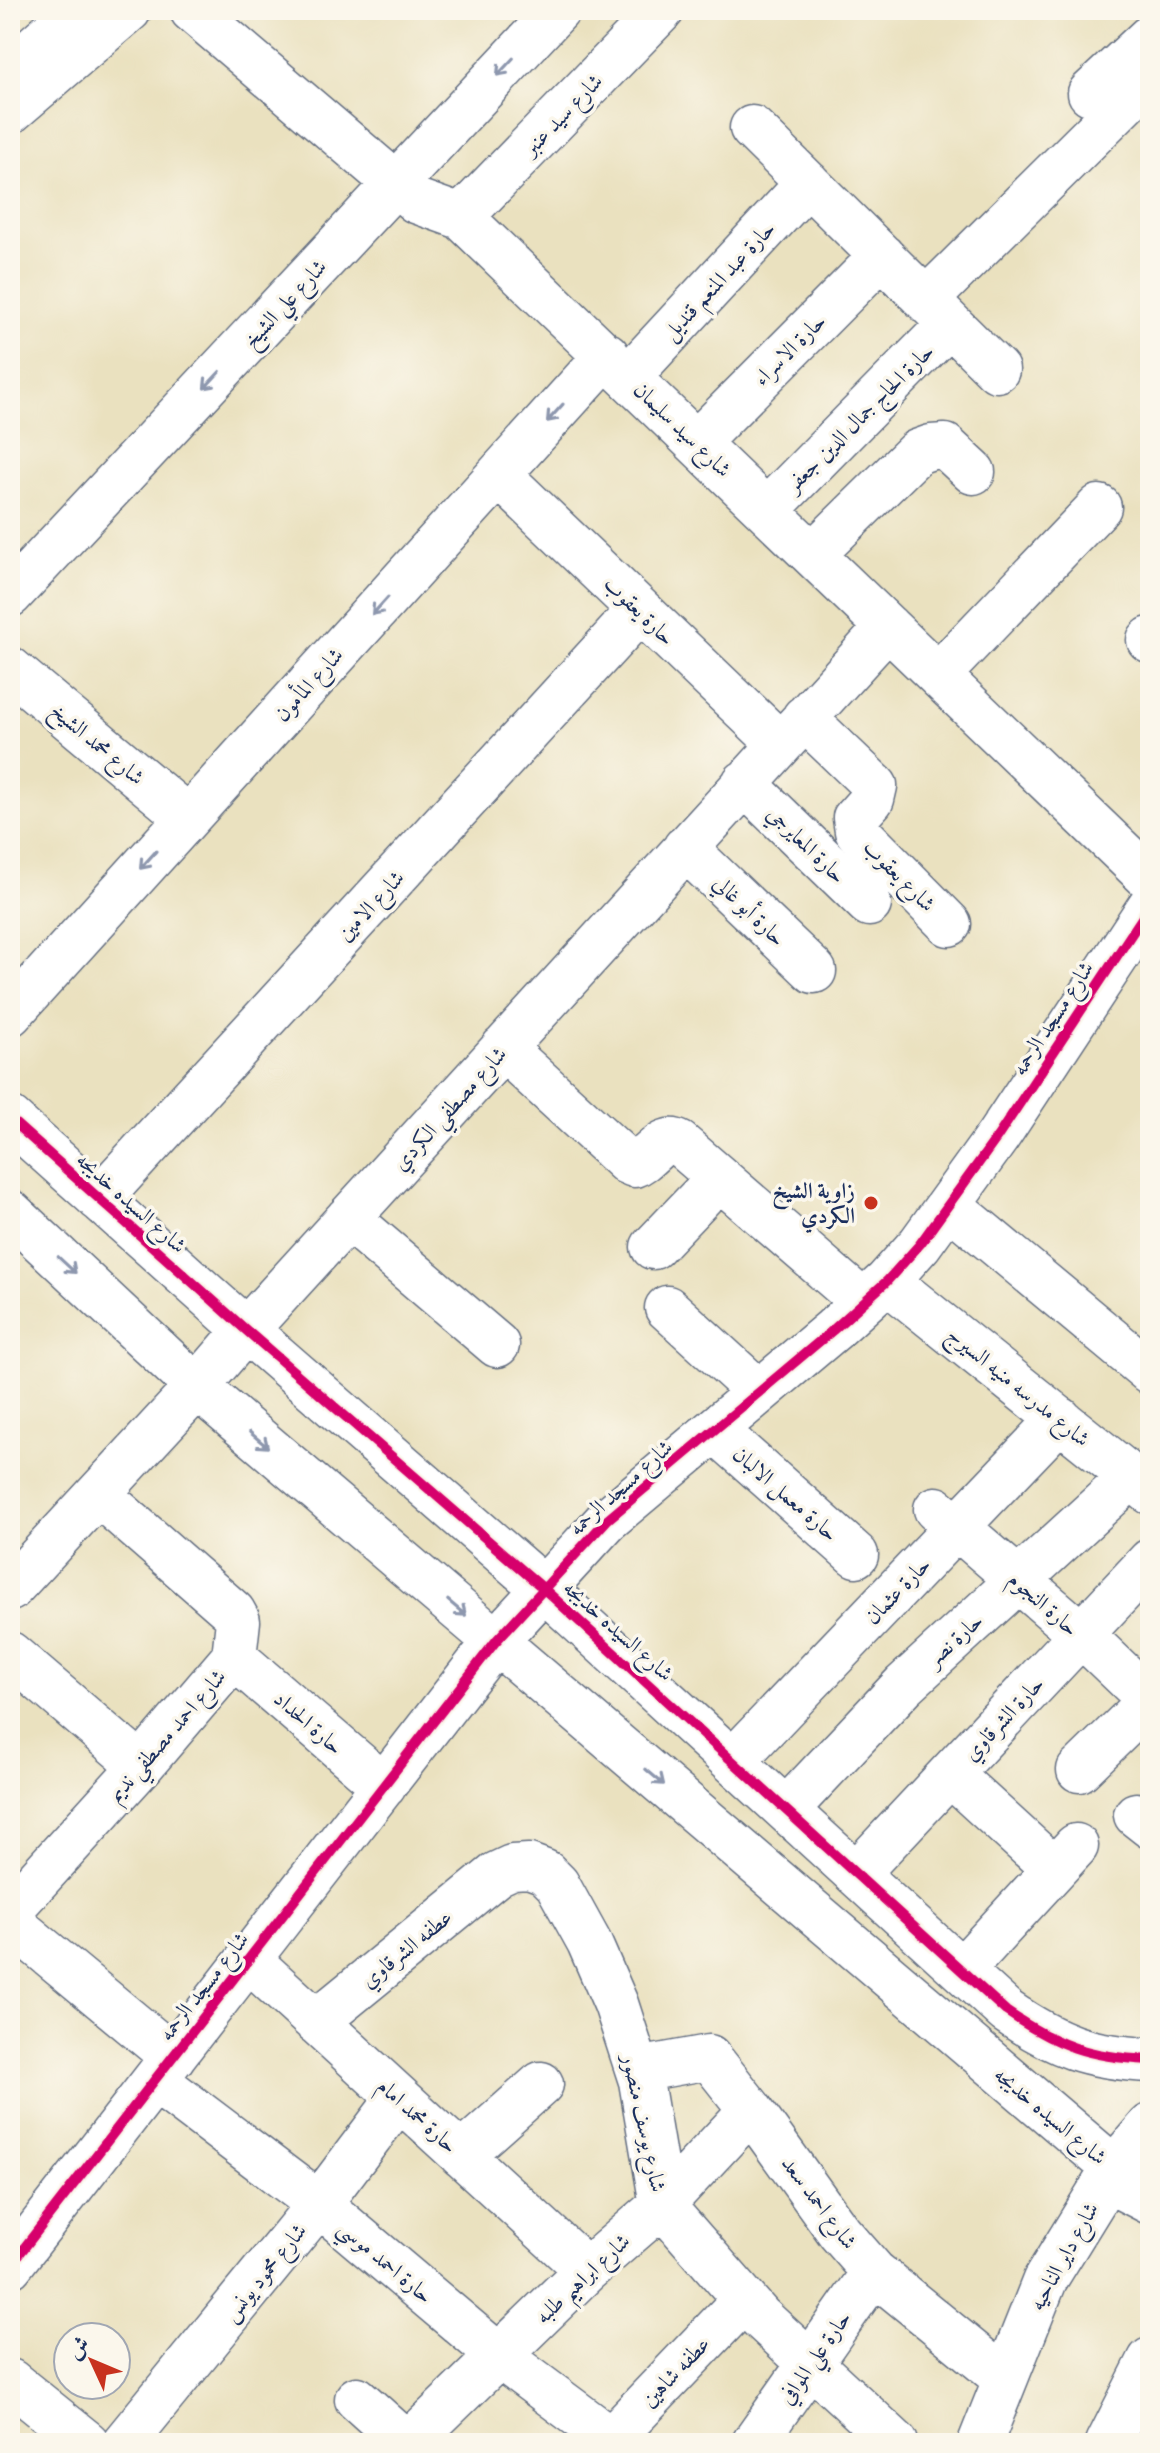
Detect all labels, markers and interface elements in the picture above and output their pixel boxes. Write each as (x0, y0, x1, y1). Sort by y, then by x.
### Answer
one-way arrow (495, 57, 514, 77)
street label: شارع سيد عنبر (516, 68, 612, 166)
street label: حارة عبد المنعم قنديل (657, 216, 786, 351)
street label: شارع علي الشيخ (237, 254, 338, 359)
street label: حارة الاسراء (748, 308, 832, 392)
street label: حارة الحاج جمال الدين جعفر (779, 338, 944, 503)
one-way arrow (204, 369, 222, 389)
street label: شارع سيد سليمان (625, 377, 737, 486)
one-way arrow (545, 403, 564, 423)
street label: حارة يعقوب (598, 571, 680, 651)
one-way arrow (372, 595, 390, 615)
street label: شارع المأمون (267, 640, 352, 730)
street label: شارع محمد الشيخ (41, 697, 150, 795)
street label: حارة المعايرجي (758, 801, 851, 892)
street label: شارع يعقوب (854, 834, 941, 921)
one-way arrow (140, 849, 158, 869)
street label: شارع الامين (332, 865, 414, 950)
street label: حارة أبو غالي (704, 868, 793, 955)
street label: شارع مسجد الرحمه (1006, 956, 1104, 1083)
street label: شارع مصطفي الكردي (387, 1041, 519, 1182)
street label: شارع السيده خديجه (68, 1147, 192, 1263)
place label: زاوية الشيخ الكردي (772, 1178, 855, 1234)
marker: زاوية الشيخ الكردي (862, 1194, 880, 1212)
one-way arrow (57, 1256, 77, 1275)
street label: شارع مدرسه منيه السيرج (938, 1321, 1095, 1457)
one-way arrow (249, 1431, 269, 1449)
street label: شارع مسجد الرحمه (563, 1434, 681, 1545)
street label: حارة معمل الالبان (726, 1441, 843, 1548)
street label: حارة عثمان (859, 1552, 936, 1630)
street label: حارة النجوم (999, 1566, 1084, 1646)
street label: شارع السيده خديجه (555, 1575, 679, 1691)
one-way arrow (447, 1599, 467, 1617)
street label: حارة نصر (919, 1607, 989, 1674)
street label: شارع احمد مصطفي نديم (102, 1664, 238, 1813)
street label: حارة الشرقاوي (958, 1671, 1052, 1769)
street label: حارة الحداد (268, 1685, 348, 1760)
one-way arrow (645, 1768, 665, 1786)
street label: عطفه الشرقاوي (356, 1904, 460, 1997)
street label: شارع مسجد الرحمه (153, 1927, 258, 2049)
street label: شارع يوسف منصور (611, 2050, 671, 2196)
street label: شارع السيده خديجه (986, 2061, 1112, 2174)
street label: حارة محمد امام (368, 2073, 463, 2163)
street label: شارع احمد سعد (772, 2151, 863, 2257)
street label: شارع داير الناحيه (1023, 2198, 1109, 2318)
street label: حارة احمد موسي (328, 2215, 438, 2314)
street label: شارع محمود يونس (217, 2218, 316, 2330)
street label: شارع ابراهيم طلبه (530, 2228, 641, 2335)
street label: حارة علي الموافي (773, 2306, 863, 2414)
north arrow (52, 2321, 132, 2401)
text: ش (61, 2331, 95, 2365)
street label: عطفه شاهين (636, 2331, 716, 2412)

